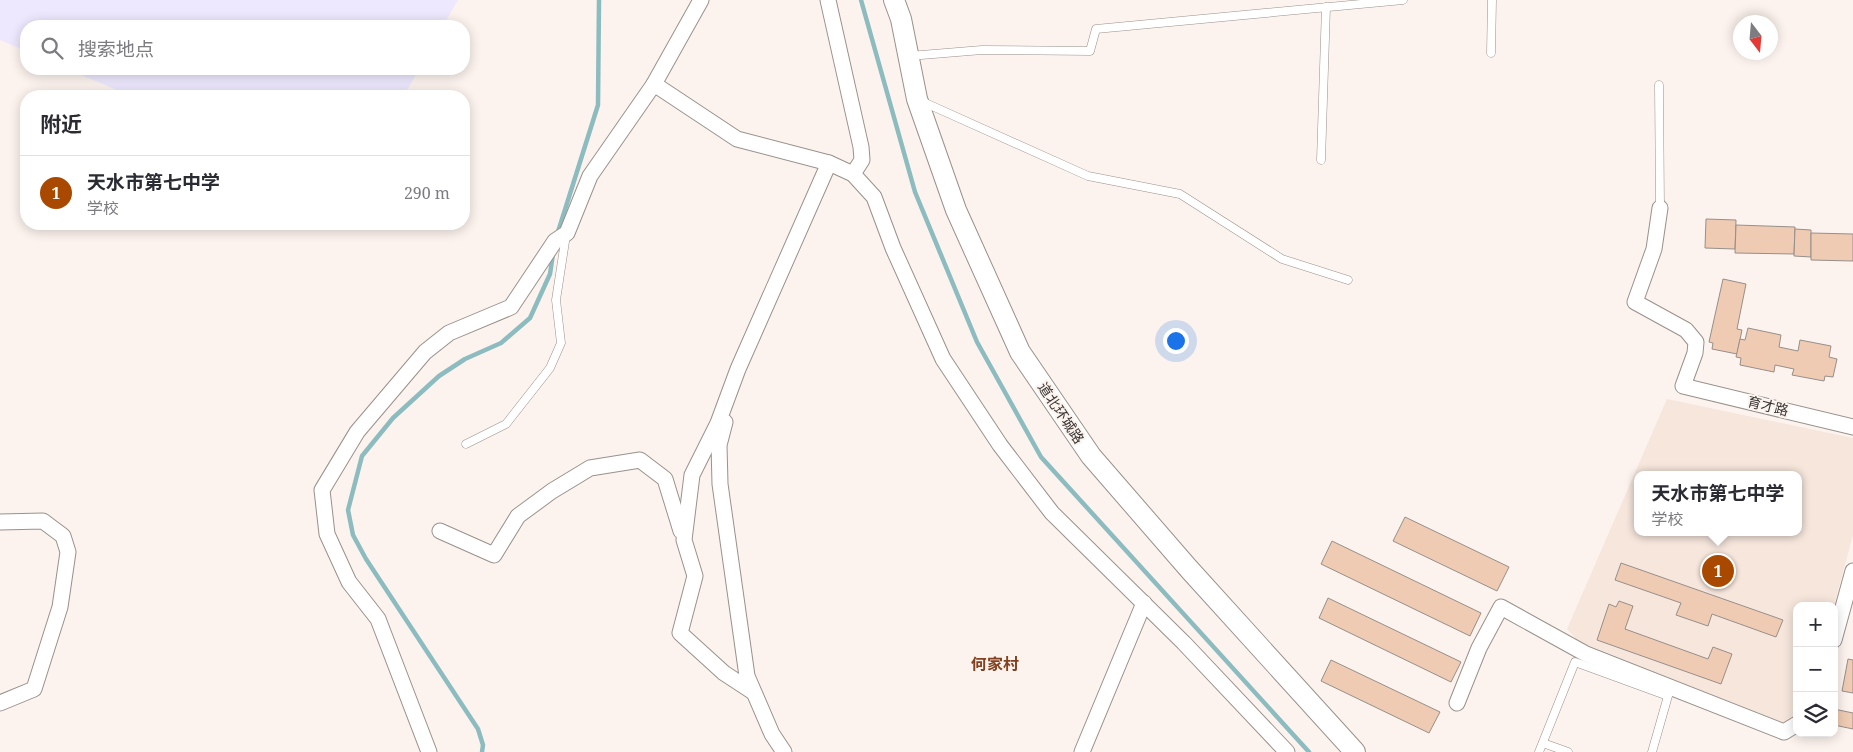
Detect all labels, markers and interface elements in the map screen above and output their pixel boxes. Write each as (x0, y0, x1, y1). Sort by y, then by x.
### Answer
north arrow (1733, 15, 1778, 60)
search box (20, 20, 470, 75)
icon: search (38, 34, 66, 62)
text: 搜索地点 (78, 36, 154, 62)
text: 附近 (40, 110, 82, 138)
text: 天水市第七中学 (87, 169, 220, 195)
text: 1 (51, 182, 61, 204)
text: 290 m (404, 182, 450, 204)
text: 学校 (87, 197, 119, 219)
your location (1163, 328, 1189, 354)
street label: 道北环城路 (1034, 378, 1089, 447)
street label: 育才路 (1745, 391, 1791, 420)
popup (1634, 471, 1802, 536)
text: 天水市第七中学 (1651, 480, 1785, 506)
text: 学校 (1651, 508, 1684, 530)
pin: 1 (1702, 552, 1734, 590)
map controls (1793, 602, 1838, 737)
button: + (1793, 602, 1838, 647)
button: − (1793, 647, 1838, 692)
district label: 何家村 (971, 653, 1019, 675)
button: layers (1793, 692, 1838, 737)

